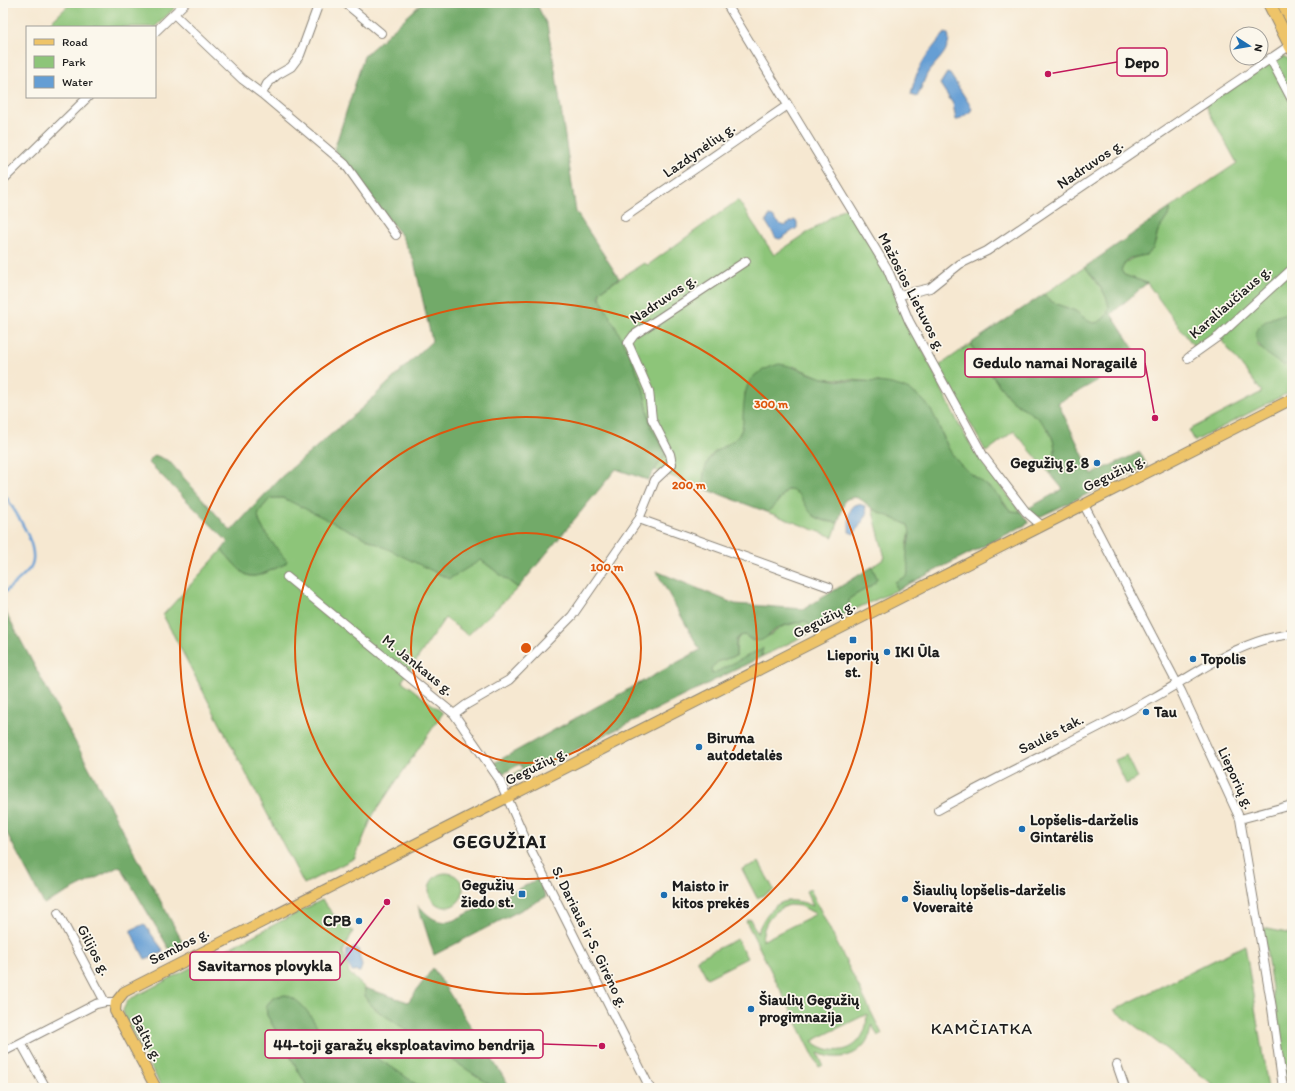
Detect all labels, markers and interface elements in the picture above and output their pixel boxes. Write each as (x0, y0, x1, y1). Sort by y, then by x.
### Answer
legend (26, 26, 156, 98)
north arrow (1229, 26, 1269, 66)
text: Road (62, 35, 88, 49)
text: N (1251, 43, 1265, 53)
callout: Depo (1117, 48, 1167, 76)
text: Depo (1125, 53, 1159, 73)
text: Park (62, 55, 86, 69)
text: Water (62, 75, 93, 89)
street label: Lazdynėlių g. (659, 118, 739, 182)
street label: Nadruvos g. (1053, 135, 1127, 193)
street label: Mažosios Lietuvos g. (874, 230, 950, 354)
street label: Karaliaučiaus g. (1185, 261, 1275, 343)
street label: Nadruvos g. (626, 270, 700, 328)
callout: Gedulo namai Noragailė (965, 349, 1145, 377)
text: Gedulo namai Noragailė (973, 353, 1138, 373)
text: 300 m (754, 397, 789, 411)
street label: Gegužių g. (1080, 450, 1148, 496)
place label: Gegužių g. 8 (1010, 454, 1090, 473)
marker: Gegužių g. 8 (1092, 458, 1102, 468)
text: 200 m (672, 478, 707, 492)
text: 100 m (590, 560, 624, 574)
street label: Gegužių g. (790, 596, 858, 642)
street label: M. Jankaus g. (379, 631, 457, 699)
marker: Lieporių st. (848, 635, 858, 645)
centre of rings (519, 641, 533, 655)
place label: IKI Ūla (895, 643, 940, 661)
place label: Lieporių st. (827, 646, 880, 681)
marker: IKI Ūla (882, 647, 892, 657)
place label: Topolis (1200, 650, 1246, 669)
marker: Topolis (1188, 654, 1198, 664)
place label: Tau (1153, 703, 1178, 721)
marker: Tau (1141, 707, 1151, 717)
street label: Saulės tak. (1015, 710, 1087, 758)
place label: Biruma autodetalės (707, 729, 783, 764)
marker: Biruma autodetalės (694, 742, 704, 752)
street label: Gegužių g. (502, 743, 570, 789)
street label: Lieporių g. (1214, 744, 1258, 812)
place label: Lopšelis-darželis Gintarėlis (1030, 811, 1139, 846)
marker: Lopšelis-darželis Gintarėlis (1017, 824, 1027, 834)
district label: GEGUŽIAI (453, 830, 547, 853)
street label: S. Dariaus ir S. Girėno g. (548, 863, 632, 1011)
place label: Gegužių žiedo st. (461, 876, 515, 911)
place label: Maisto ir kitos prekės (672, 877, 750, 913)
place label: Šiaulių lopšelis-darželis Voveraitė (913, 880, 1066, 916)
marker: Gegužių žiedo st. (517, 889, 527, 899)
marker: Maisto ir kitos prekės (659, 890, 669, 900)
marker: Šiaulių lopšelis-darželis Voveraitė (900, 894, 910, 904)
place label: CPB (323, 912, 351, 930)
marker: CPB (354, 916, 364, 926)
street label: Gilijos g. (73, 921, 115, 979)
street label: Sembos g. (146, 923, 212, 969)
callout: Savitarnos plovykla (190, 952, 340, 980)
text: Savitarnos plovykla (198, 956, 333, 976)
place label: Šiaulių Gegužių progimnazija (758, 990, 860, 1027)
marker: Šiaulių Gegužių progimnazija (746, 1004, 756, 1014)
street label: Baltų g. (127, 1012, 167, 1064)
district label: KAMČIATKA (931, 1018, 1033, 1038)
callout: 44-toji garažų eksploatavimo bendrija (265, 1030, 543, 1058)
text: 44-toji garažų eksploatavimo bendrija (273, 1035, 535, 1055)

